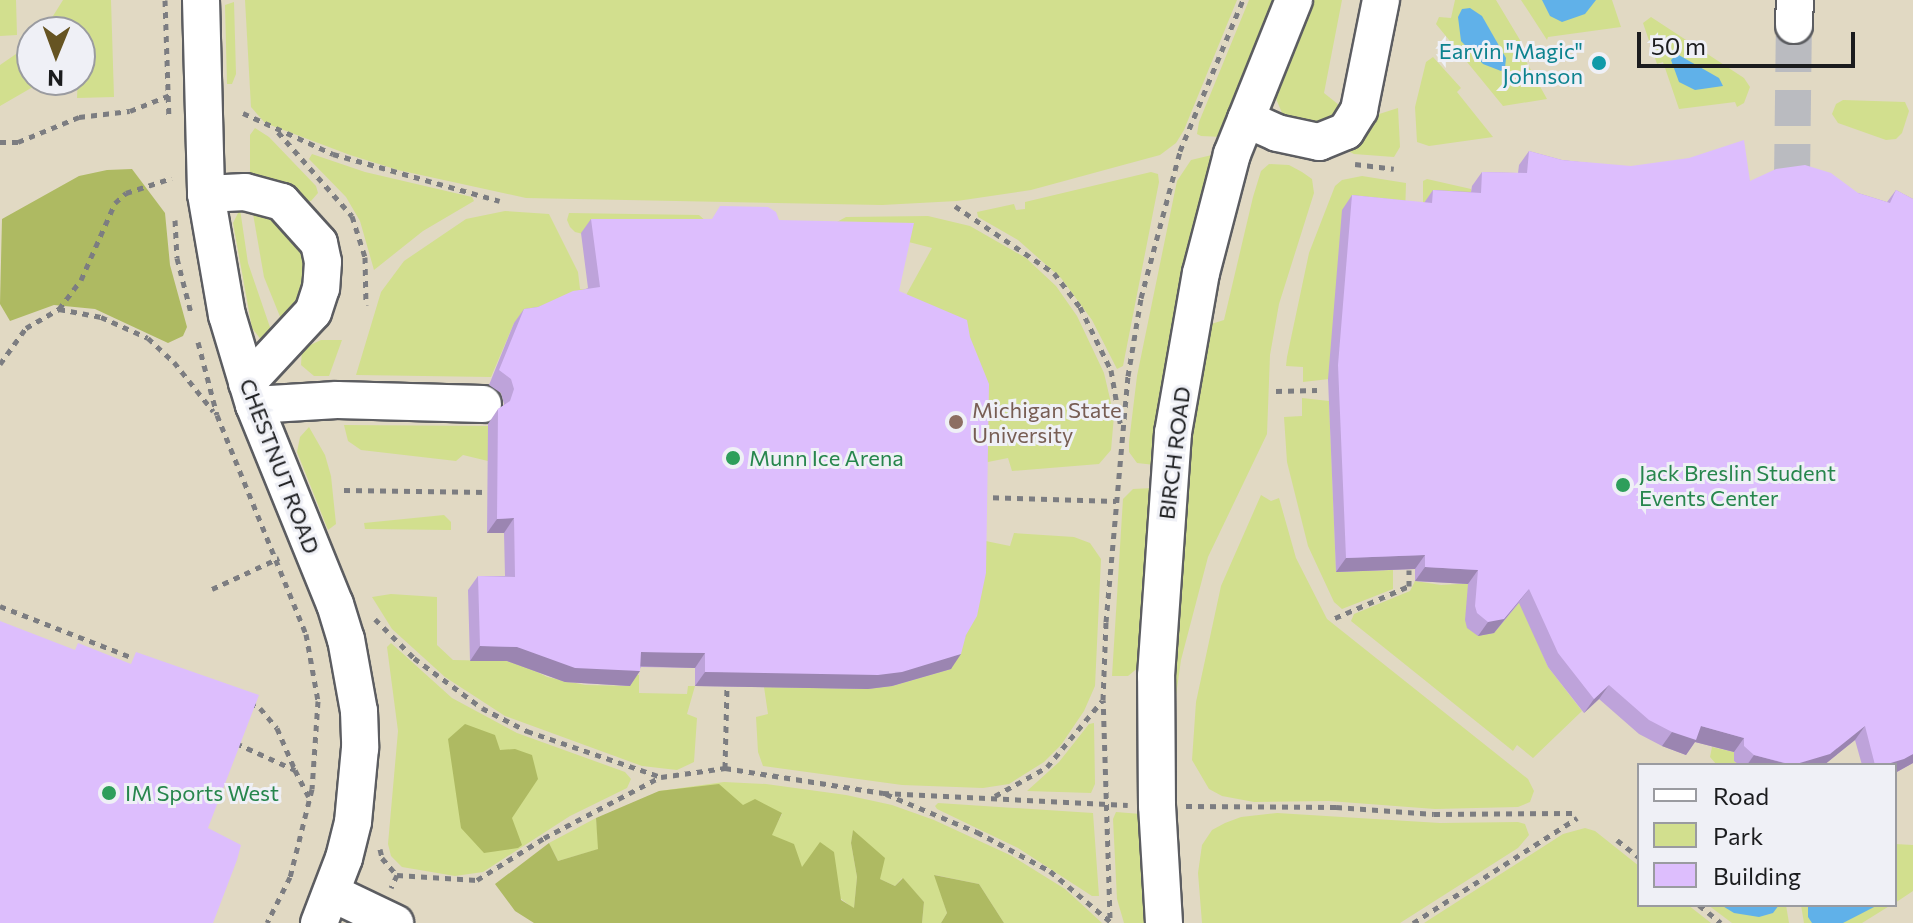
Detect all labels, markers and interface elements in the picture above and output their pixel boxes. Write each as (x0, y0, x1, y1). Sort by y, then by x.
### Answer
north arrow (16, 16, 96, 96)
scale bar (1641, 16, 1859, 66)
text: 50 m (1651, 31, 1706, 60)
place label: Earvin "Magic" Johnson (1439, 37, 1583, 88)
marker: Earvin "Magic" Johnson (1590, 54, 1608, 72)
text: N (47, 65, 64, 92)
street label: CHESTNUT ROAD (234, 375, 326, 557)
street label: BIRCH ROAD (1153, 385, 1195, 521)
place label: Michigan State University (972, 396, 1122, 448)
marker: Michigan State University (947, 413, 965, 431)
place label: Munn Ice Arena (749, 445, 904, 471)
marker: Munn Ice Arena (724, 449, 742, 467)
place label: Jack Breslin Student Events Center (1639, 459, 1836, 510)
marker: Jack Breslin Student Events Center (1614, 476, 1632, 494)
legend (1637, 763, 1897, 907)
place label: IM Sports West (125, 780, 279, 806)
text: Road (1713, 781, 1769, 810)
marker: IM Sports West (100, 784, 118, 802)
text: Park (1713, 821, 1763, 850)
text: Building (1713, 861, 1801, 890)

